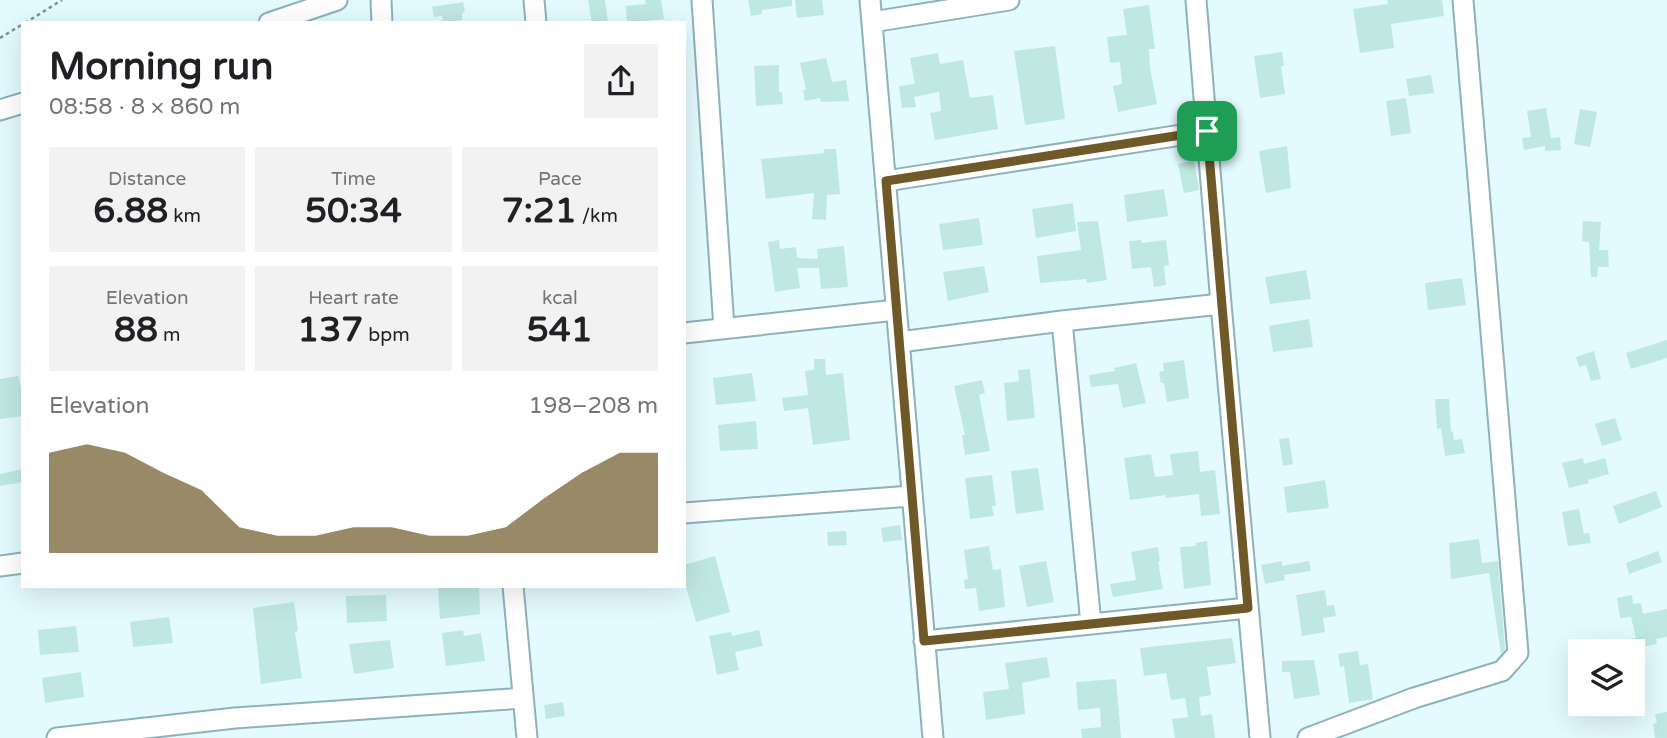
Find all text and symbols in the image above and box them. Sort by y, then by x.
text: Morning run [49,44,273,90]
button: share [584,44,658,118]
text: 08:58 · 8 × 860 m [49,93,240,121]
pin [1177,101,1237,161]
icon: arrive [1188,112,1226,150]
text: Distance [108,168,186,190]
text: Time [331,168,376,190]
text: Pace [538,168,582,190]
text: 6.88 [93,190,168,232]
text: 50:34 [305,190,402,232]
text: 7:21 [502,190,577,232]
text: km [168,205,201,227]
text: /km [577,205,618,227]
text: Elevation [106,287,189,309]
text: Heart rate [308,287,399,309]
text: kcal [542,287,578,309]
text: 88 [114,309,158,351]
text: 137 [297,309,363,351]
text: 541 [527,309,593,351]
text: m [158,324,180,346]
text: bpm [363,324,410,346]
text: Elevation [49,392,150,420]
text: 198–208 m [529,392,658,420]
map controls [1568,639,1645,716]
button: layers [1568,639,1645,716]

